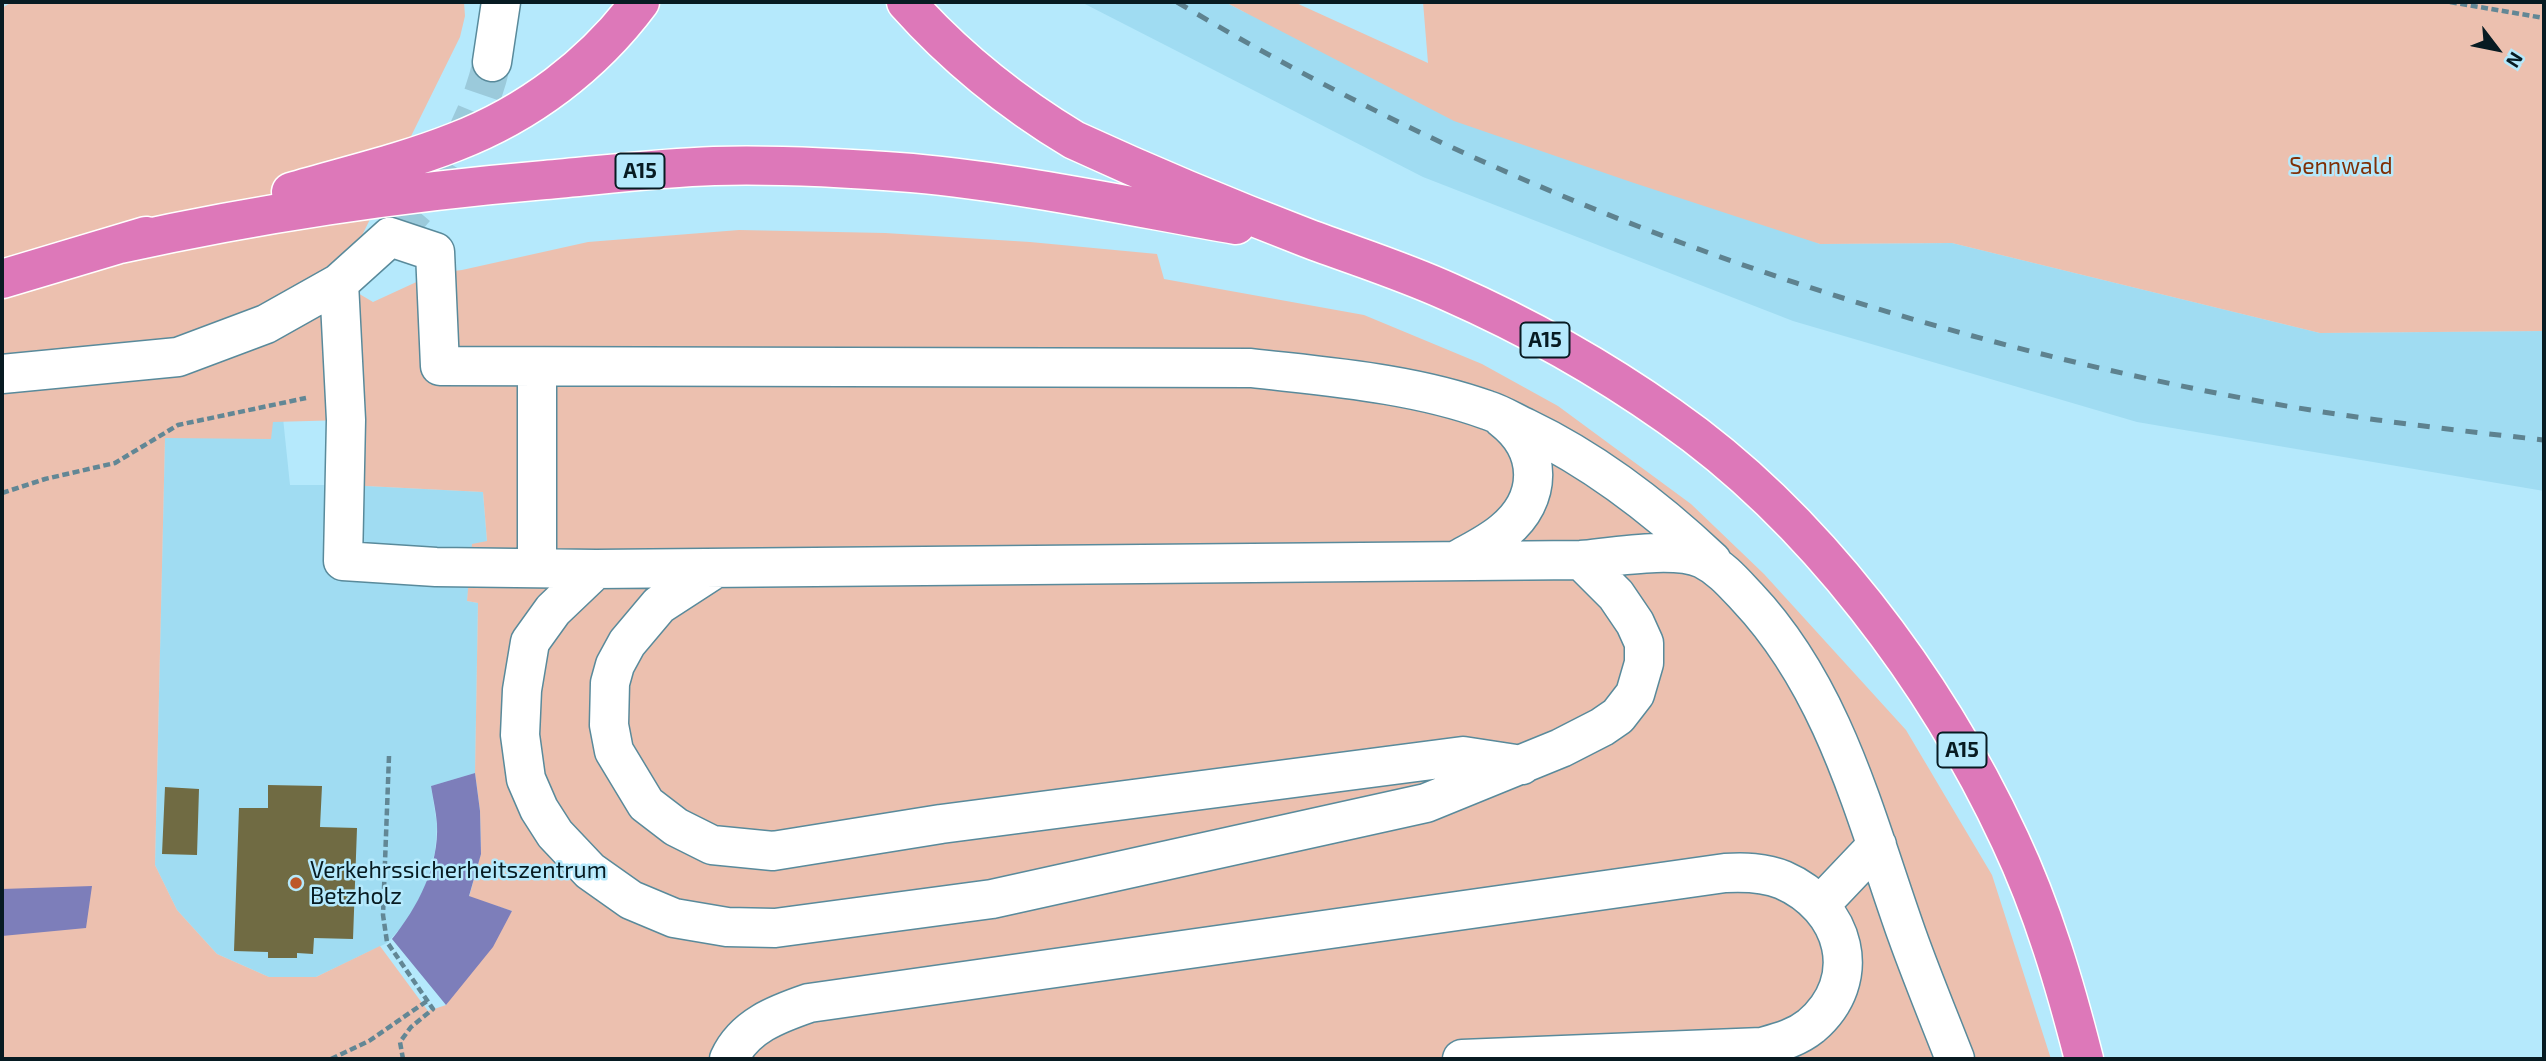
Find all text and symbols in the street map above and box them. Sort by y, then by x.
north arrow [2462,14,2532,84]
text: N [2502,48,2529,72]
park label: Sennwald [2289,152,2393,180]
road number: A15 [616,154,664,188]
road number: A15 [1520,322,1570,358]
road number: A15 [1938,732,1986,768]
place label: Verkehrssicherheitszentrum Betzholz [310,856,607,910]
marker: Verkehrssicherheitszentrum Betzholz [288,875,304,891]

